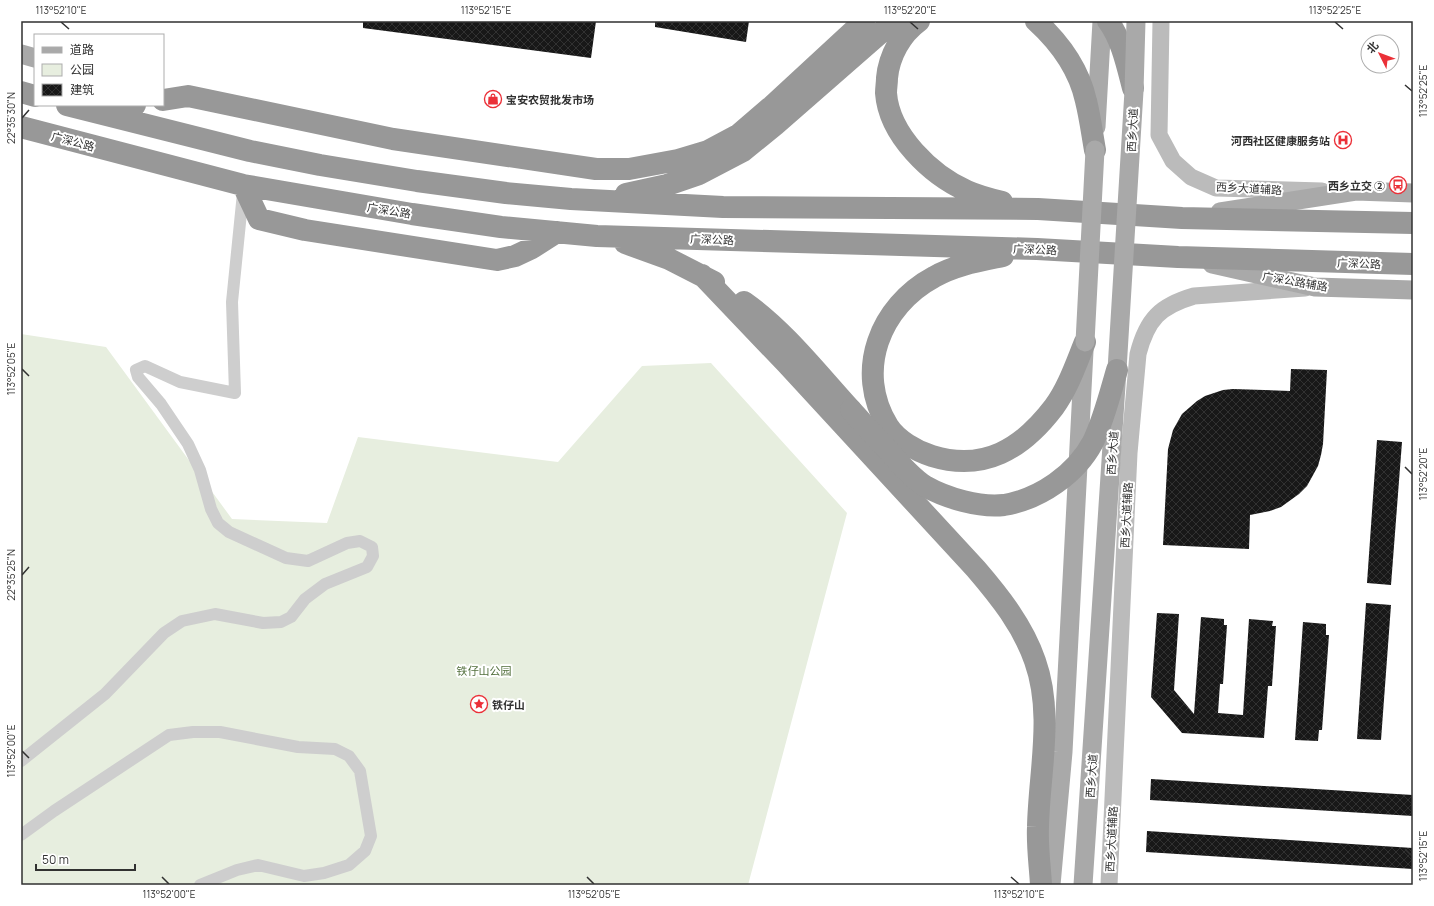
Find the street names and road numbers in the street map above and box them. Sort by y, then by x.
street label: 西乡大道 [1123,108,1141,152]
street label: 广深公路 [50,128,96,154]
street label: 西乡大道辅路 [1216,179,1282,197]
street label: 广深公路 [366,199,412,221]
street label: 广深公路 [690,231,734,247]
street label: 广深公路 [1013,241,1057,257]
street label: 广深公路 [1337,255,1381,271]
street label: 广深公路辅路 [1261,268,1329,294]
street label: 西乡大道 [1103,431,1121,475]
street label: 西乡大道辅路 [1117,482,1135,548]
street label: 西乡大道 [1082,754,1100,798]
street label: 西乡大道辅路 [1102,806,1120,872]

